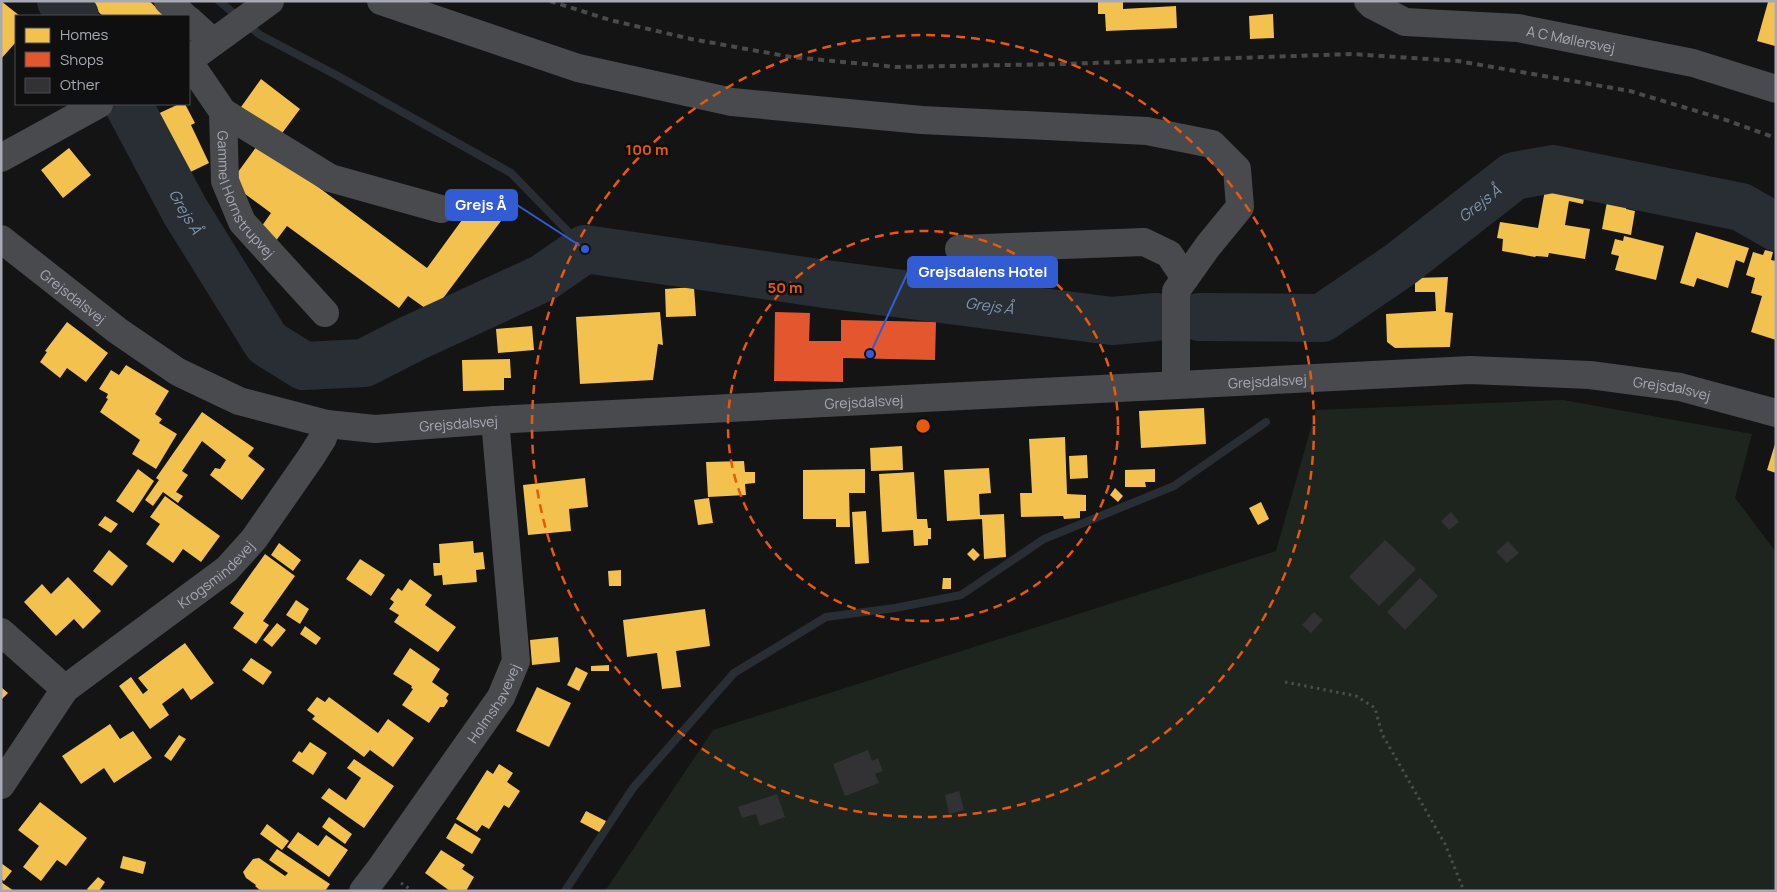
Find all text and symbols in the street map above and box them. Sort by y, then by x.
legend [15,15,190,105]
street label: A C Møllersvej [1525,20,1617,57]
text: Homes [60,24,109,45]
text: Shops [60,49,104,70]
text: Other [60,74,101,95]
street label: Gammel Hornstrupvej [214,130,279,262]
text: 100 m [626,139,668,160]
water label: Grejs Å [1454,179,1505,226]
water label: Grejs Å [165,185,207,238]
callout: Grejs Å [446,190,517,220]
text: Grejs Å [455,194,507,215]
callout: Grejsdalens Hotel [908,257,1057,287]
text: Grejsdalens Hotel [918,261,1048,282]
street label: Grejsdalsvej [36,264,110,328]
text: 50 m [767,277,803,298]
water label: Grejs Å [964,292,1016,319]
street label: Grejsdalsvej [1228,369,1307,392]
street label: Grejsdalsvej [1632,371,1713,404]
street label: Grejsdalsvej [824,390,904,413]
street label: Grejsdalsvej [418,410,498,435]
centre of rings [914,417,932,435]
street label: Krogsmindevej [173,536,258,612]
street label: Holmshavevej [462,660,523,747]

